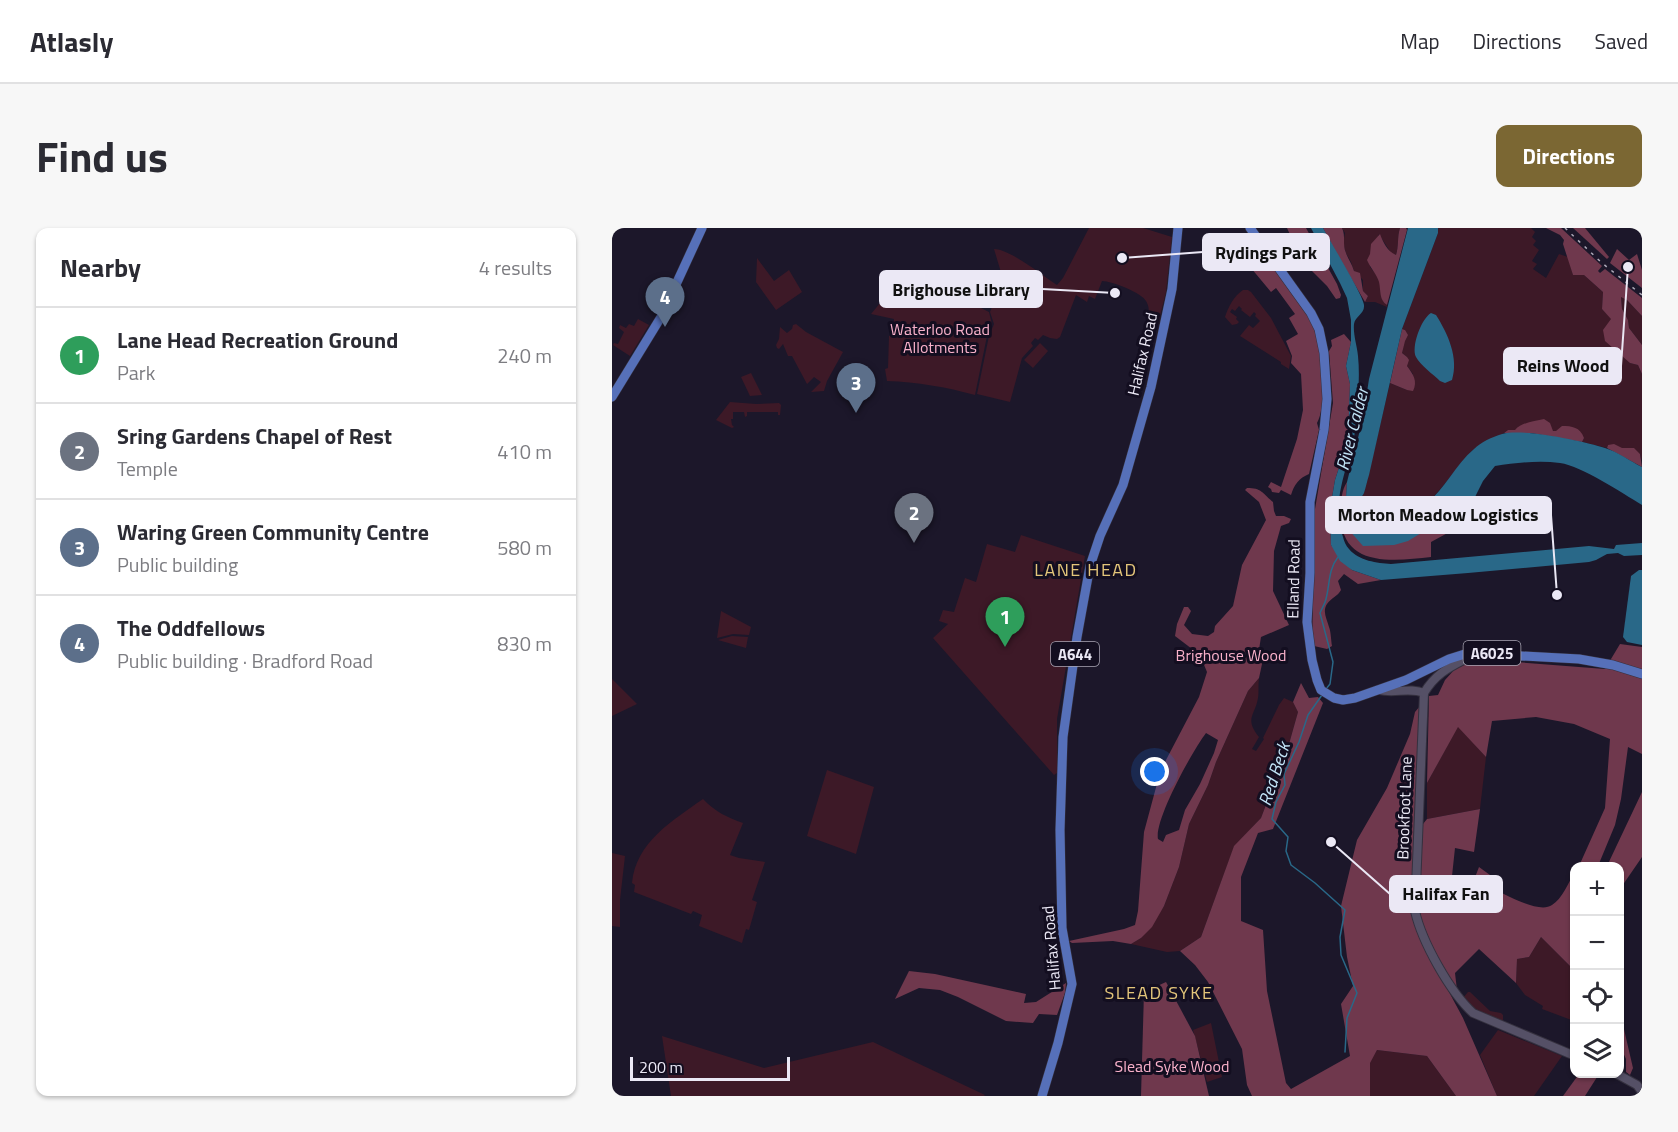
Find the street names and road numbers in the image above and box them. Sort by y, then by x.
street label: Halifax Road [1121,310,1163,398]
street label: Elland Road [1280,539,1306,619]
road number: A6025 [1464,641,1520,665]
road number: A644 [1051,642,1099,666]
street label: Brookfoot Lane [1390,756,1418,860]
street label: Halifax Road [1035,905,1067,991]

